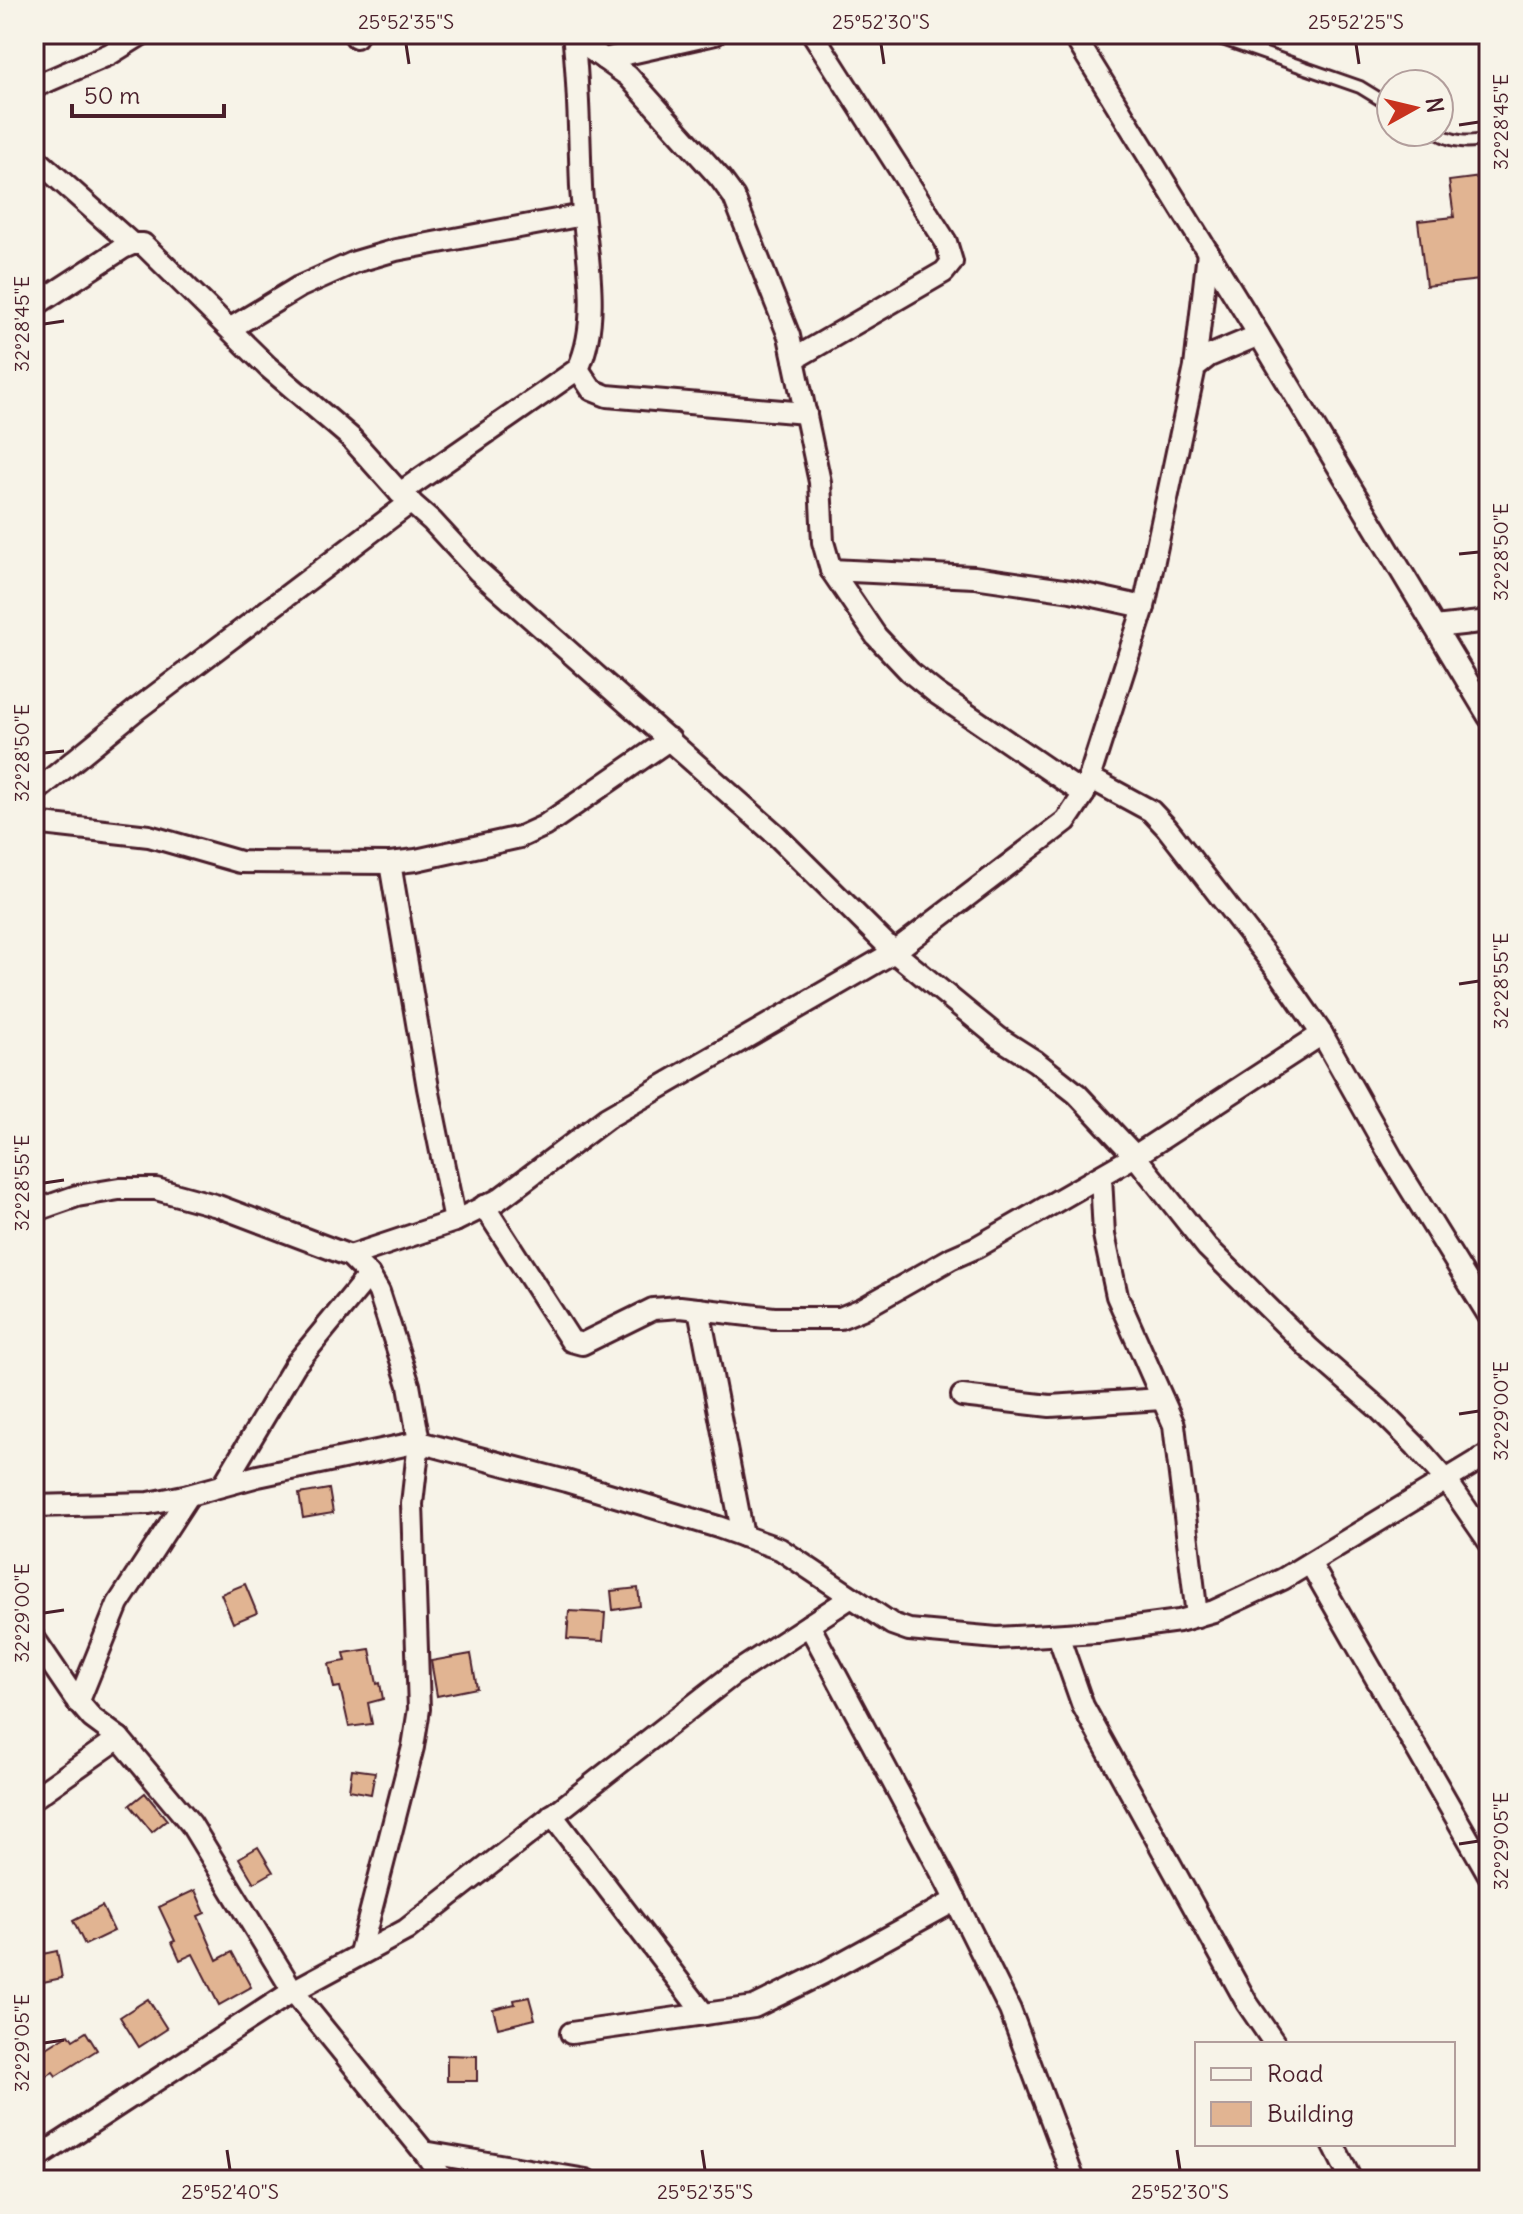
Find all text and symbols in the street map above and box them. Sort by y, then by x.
text: 25°52'35"S [358,9,454,34]
text: 25°52'30"S [832,9,930,34]
text: 25°52'25"S [1308,9,1404,34]
scale bar [72,68,224,118]
north arrow [1375,68,1455,148]
text: 32°28'45"E [1488,74,1513,170]
text: 50 m [84,80,140,110]
text: N [1420,96,1450,115]
text: 32°28'45"E [9,276,34,372]
text: 32°28'50"E [1488,503,1513,601]
text: 32°28'50"E [9,704,34,802]
text: 32°28'55"E [1488,933,1513,1029]
text: 32°28'55"E [9,1135,34,1231]
text: 32°29'00"E [1488,1361,1513,1461]
text: 32°29'00"E [9,1563,34,1663]
text: 32°29'05"E [1488,1792,1513,1890]
text: 32°29'05"E [9,1994,34,2092]
legend [1195,2042,1455,2146]
text: Road [1267,2058,1323,2088]
text: Building [1267,2098,1354,2128]
text: 25°52'40"S [181,2179,279,2204]
text: 25°52'35"S [657,2179,753,2204]
text: 25°52'30"S [1131,2179,1229,2204]

